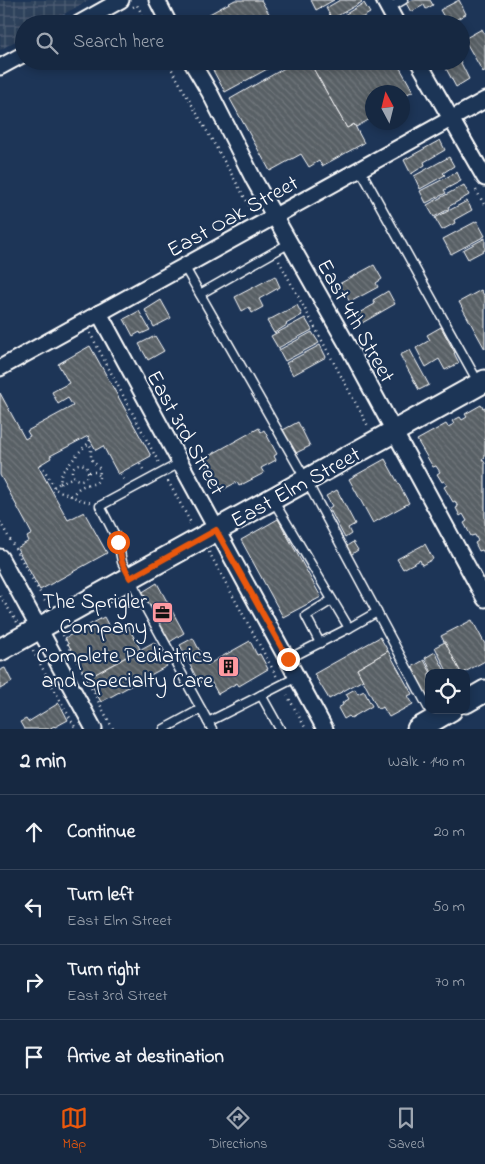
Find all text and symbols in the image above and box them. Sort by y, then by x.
search box [15,15,470,70]
icon: search [33,29,61,57]
text: Search here [73,29,164,56]
north arrow [365,85,410,130]
street label: East Oak Street [162,168,306,267]
street label: East 4th Street [307,254,402,390]
street label: East 3rd Street [137,365,232,502]
street label: East Elm Street [226,439,368,538]
route start [107,531,130,554]
place label: The Sprigler Company [42,587,147,645]
office icon: The Sprigler Company [151,601,175,625]
place label: Complete Pediatrics and Specialty Care [36,641,213,699]
route end [277,648,300,671]
building icon: Complete Pediatrics and Specialty Care [217,655,241,679]
map controls [425,669,470,714]
button: locate [425,669,470,714]
text: 2 min [20,747,66,777]
text: Walk · 140 m [388,750,465,774]
icon: ahead [20,818,48,846]
text: Continue [67,819,135,846]
text: 20 m [434,820,465,844]
text: Turn left [67,882,134,909]
icon: left [20,893,48,921]
text: 50 m [433,895,465,919]
text: East Elm Street [67,909,172,933]
text: Turn right [67,957,140,984]
icon: right [20,968,48,996]
text: 70 m [435,970,465,994]
text: East 3rd Street [67,984,168,1008]
icon: arrive [20,1043,48,1071]
text: Arrive at destination [67,1044,224,1071]
tab: Map [60,1104,88,1155]
tab: Directions [209,1104,267,1155]
tab: Saved [388,1104,425,1155]

